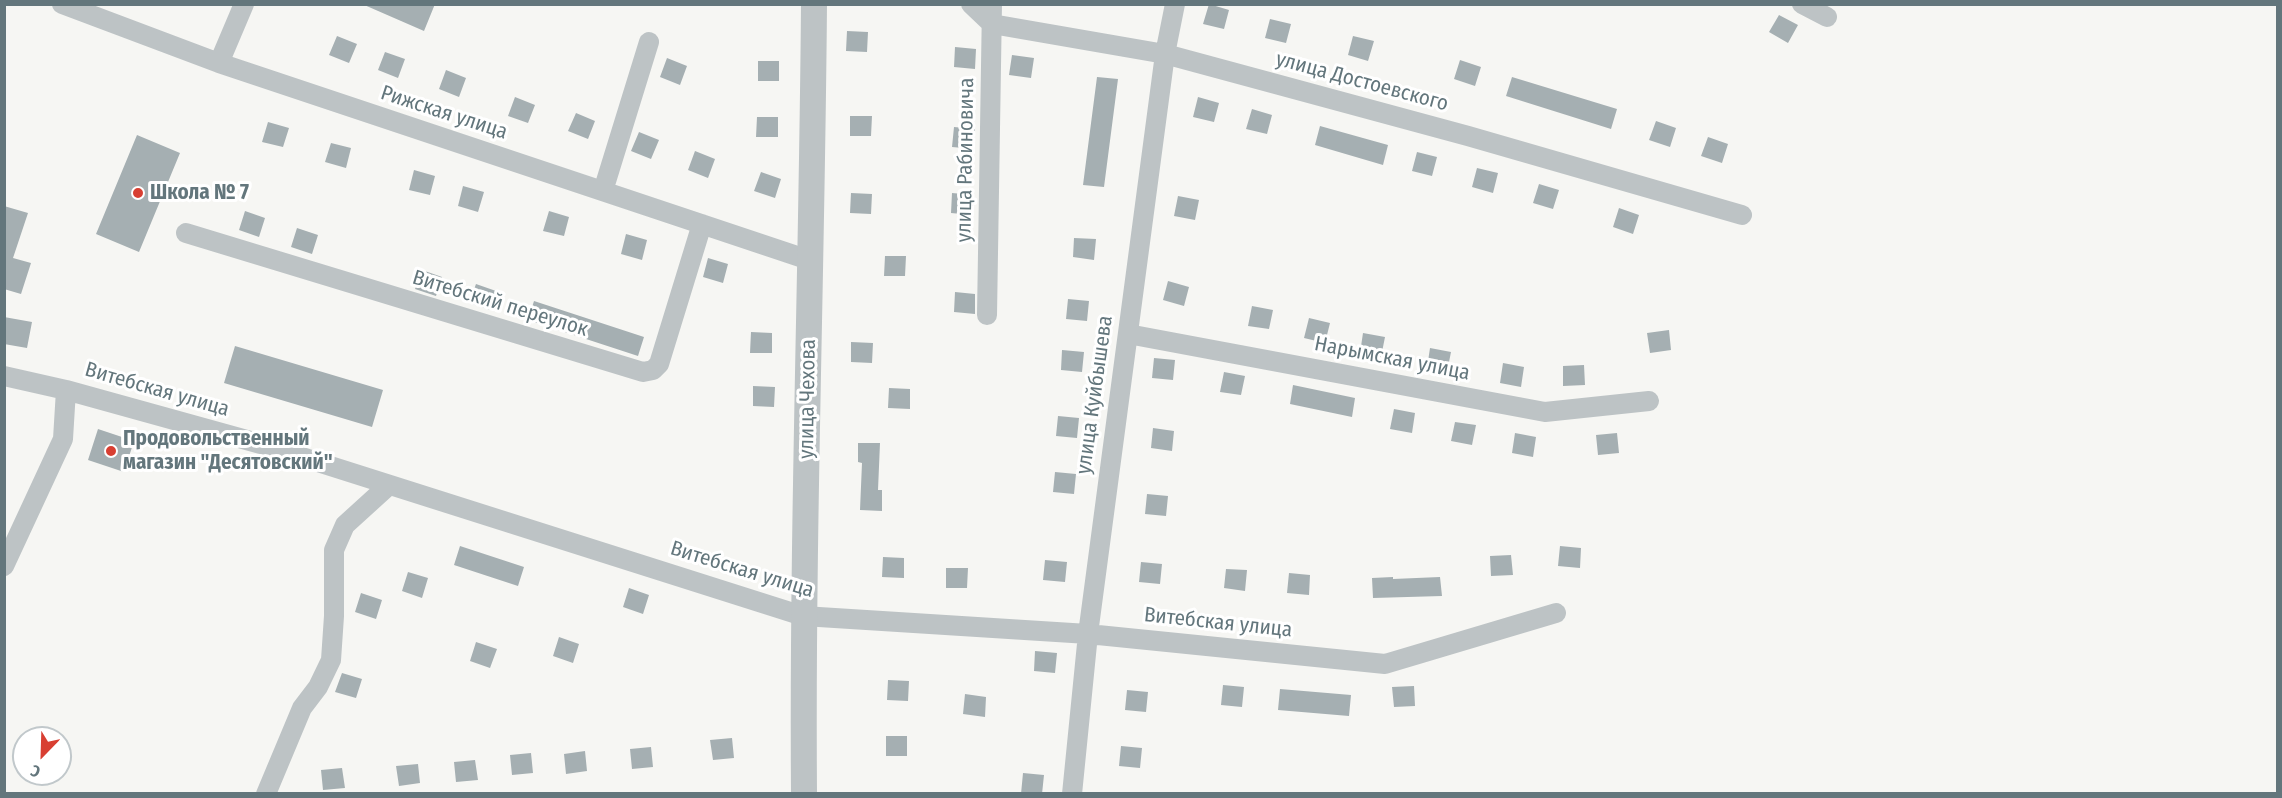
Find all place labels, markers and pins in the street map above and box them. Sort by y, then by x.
place label: Школа № 7 [150,180,249,206]
marker: Школа № 7 [131,186,145,200]
place label: Продовольственный магазин "Деcятовский" [123,426,333,476]
marker: Продовольственный магазин "Деcятовский" [104,444,118,458]

